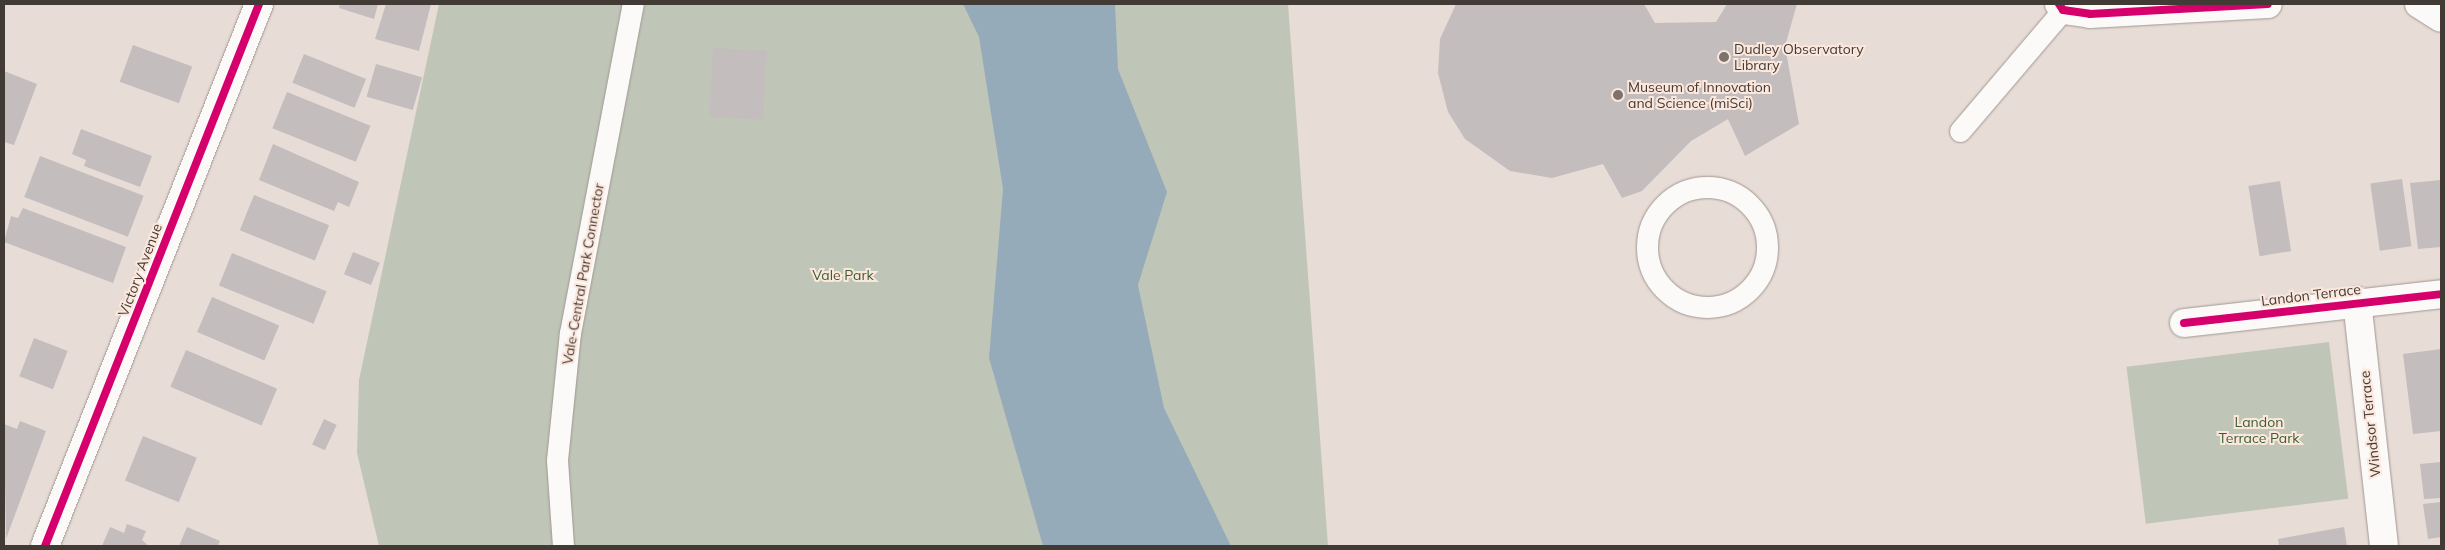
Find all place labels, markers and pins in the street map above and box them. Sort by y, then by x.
place label: Dudley Observatory Library [1734,41,1864,74]
marker: Dudley Observatory Library [1718,51,1730,63]
place label: Museum of Innovation and Science (miSci) [1628,79,1771,111]
marker: Museum of Innovation and Science (miSci) [1612,89,1624,101]

